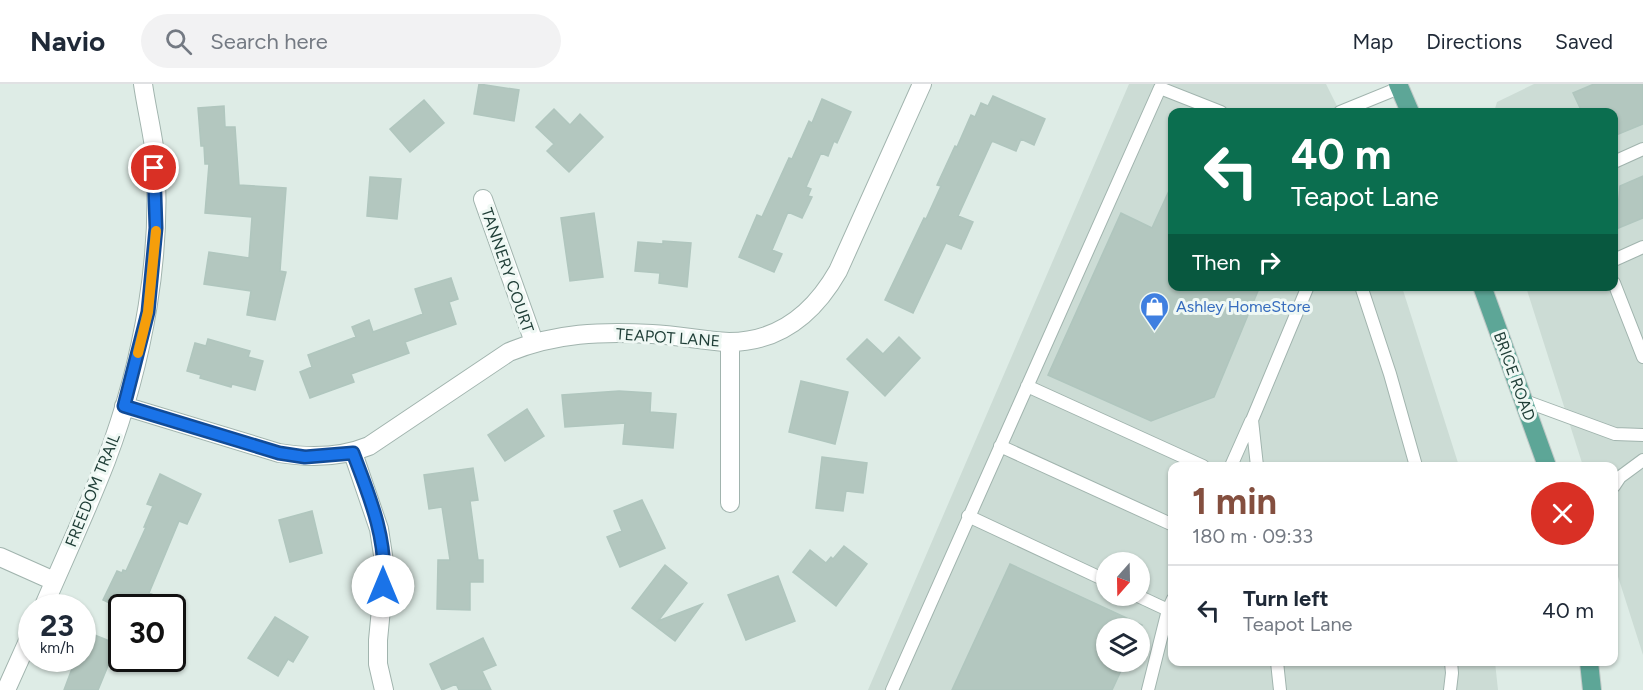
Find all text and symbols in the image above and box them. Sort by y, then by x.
search box [141,14,561,68]
text: Navio [30,24,105,58]
icon: search [162,25,195,58]
text: Search here [210,28,328,55]
text: Map [1352,29,1393,54]
text: Directions [1426,29,1522,54]
text: Saved [1555,29,1613,54]
text: 40 m [1291,129,1391,180]
icon: left [1192,132,1270,210]
pin [128,142,179,193]
icon: arrive [137,151,170,184]
text: Teapot Lane [1291,180,1439,213]
street label: TANNERY COURT [477,205,538,335]
icon: right [1253,246,1286,279]
text: Then [1192,249,1241,276]
shop icon: Ashley HomeStore [1139,290,1171,332]
place label: Ashley HomeStore [1176,297,1311,316]
street label: TEAPOT LANE [615,324,721,351]
street label: BRICE ROAD [1490,329,1539,423]
street label: FREEDOM TRAIL [61,430,124,550]
text: 1 min [1192,480,1277,523]
button: close [1531,482,1594,545]
text: 180 m · 09:33 [1192,524,1313,548]
north arrow [1096,552,1150,606]
map controls [1096,552,1150,672]
position arrow [351,554,415,618]
text: Turn left [1243,585,1329,612]
speed limit sign: 30 [108,594,186,672]
icon: left [1192,594,1225,627]
text: 40 m [1542,597,1594,624]
text: 23 [40,607,74,644]
text: Teapot Lane [1243,612,1353,636]
button: layers [1096,618,1150,672]
text: km/h [40,639,74,657]

